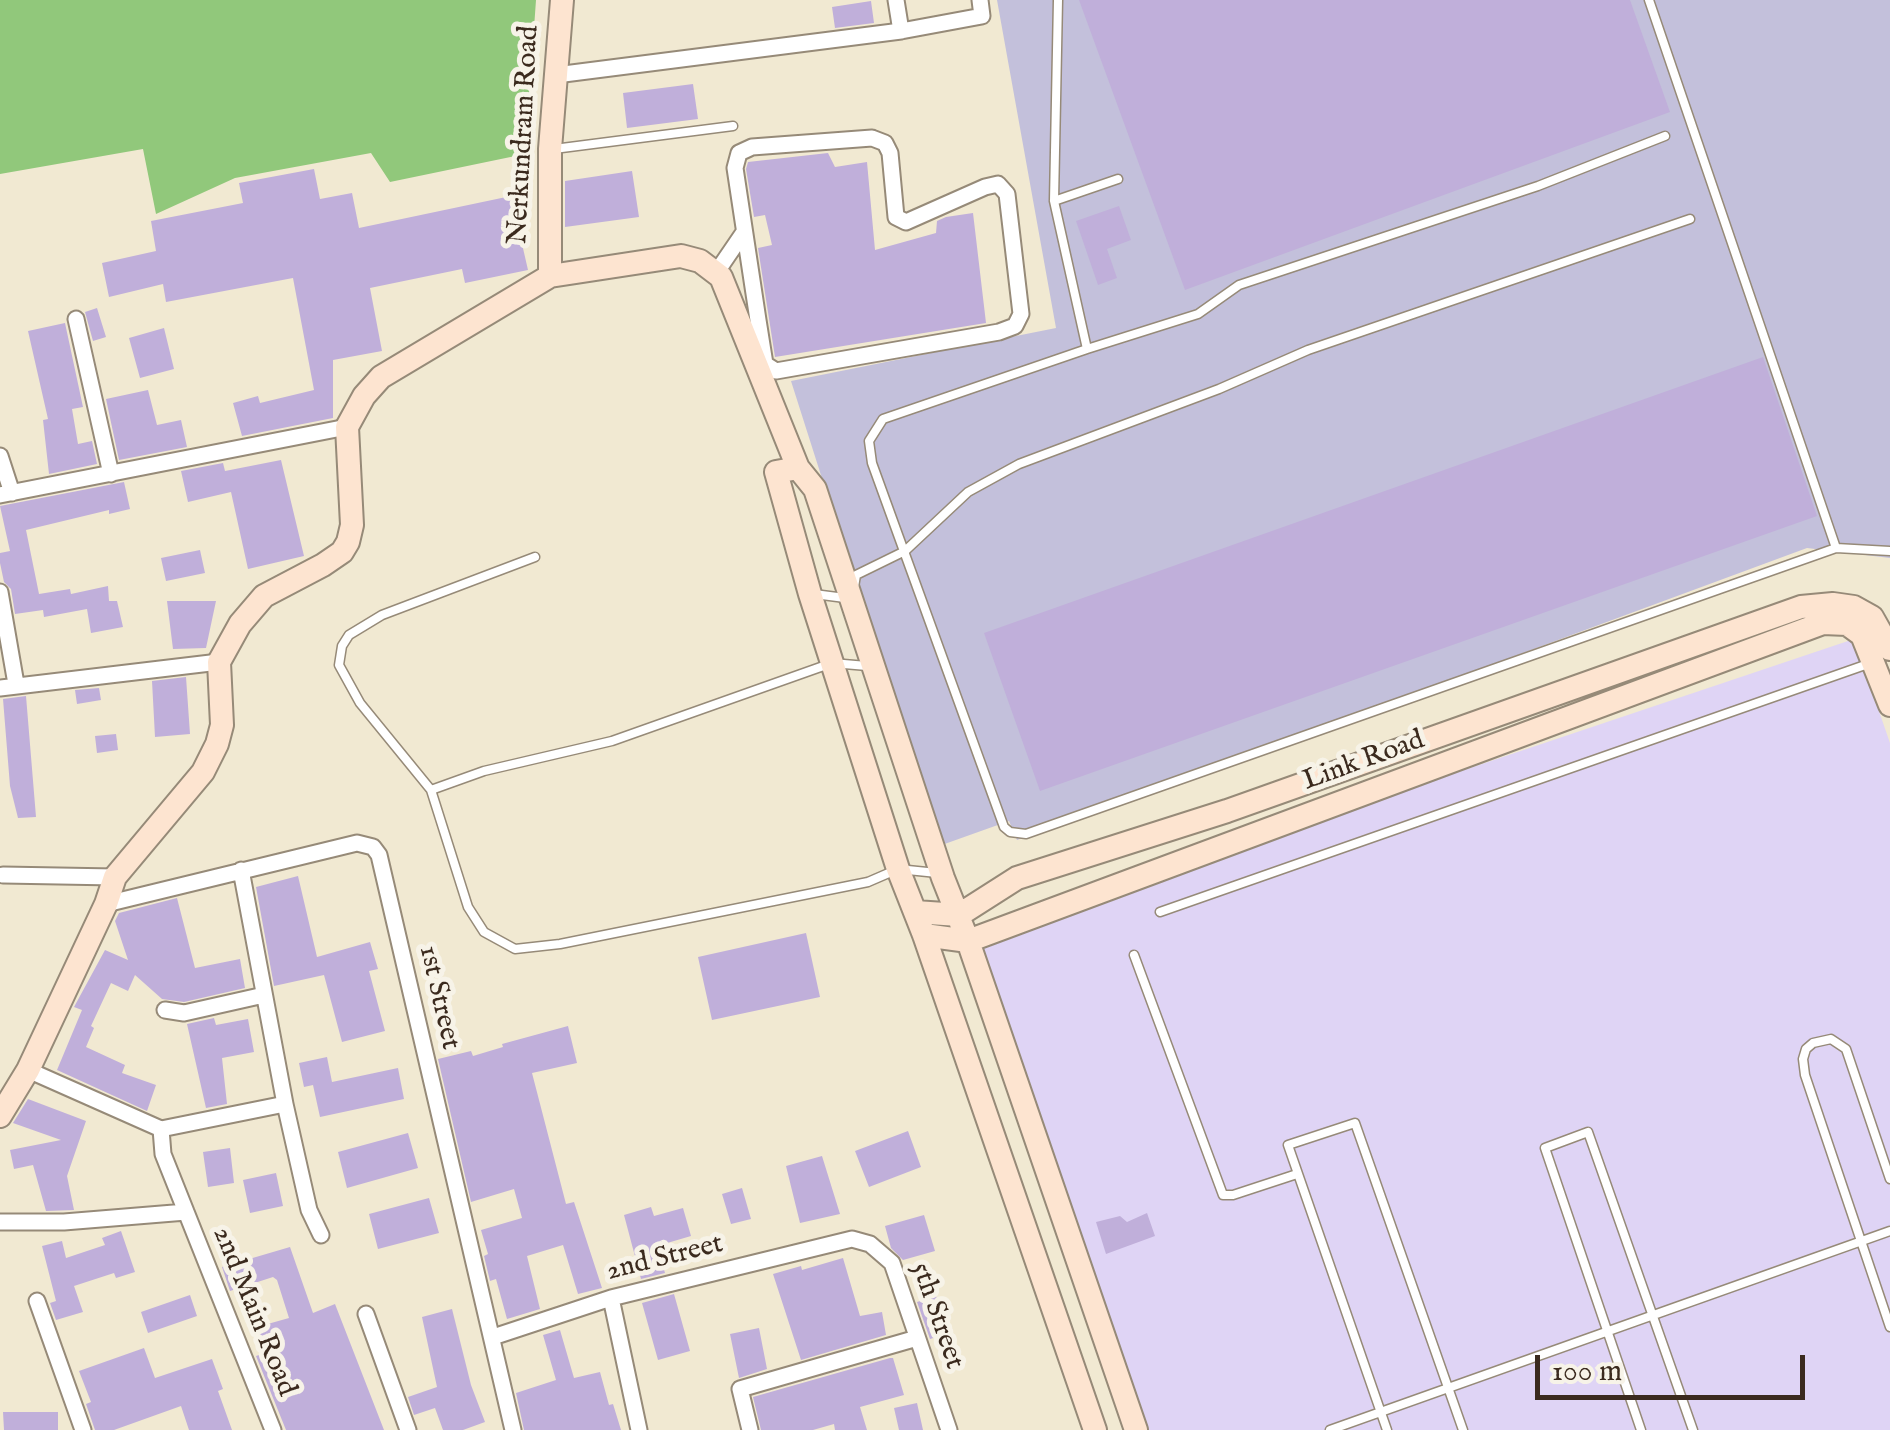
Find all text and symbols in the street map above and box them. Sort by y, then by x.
street label: Nerkundram Road [502,25,548,245]
street label: Link Road [1299,725,1429,799]
street label: 1st Street [410,943,466,1053]
street label: 2nd Main Road [204,1223,302,1401]
street label: 2nd Street [603,1228,727,1290]
street label: 5th Street [902,1258,970,1374]
scale bar [1540,1335,1810,1397]
text: 100 m [1552,1353,1622,1391]

